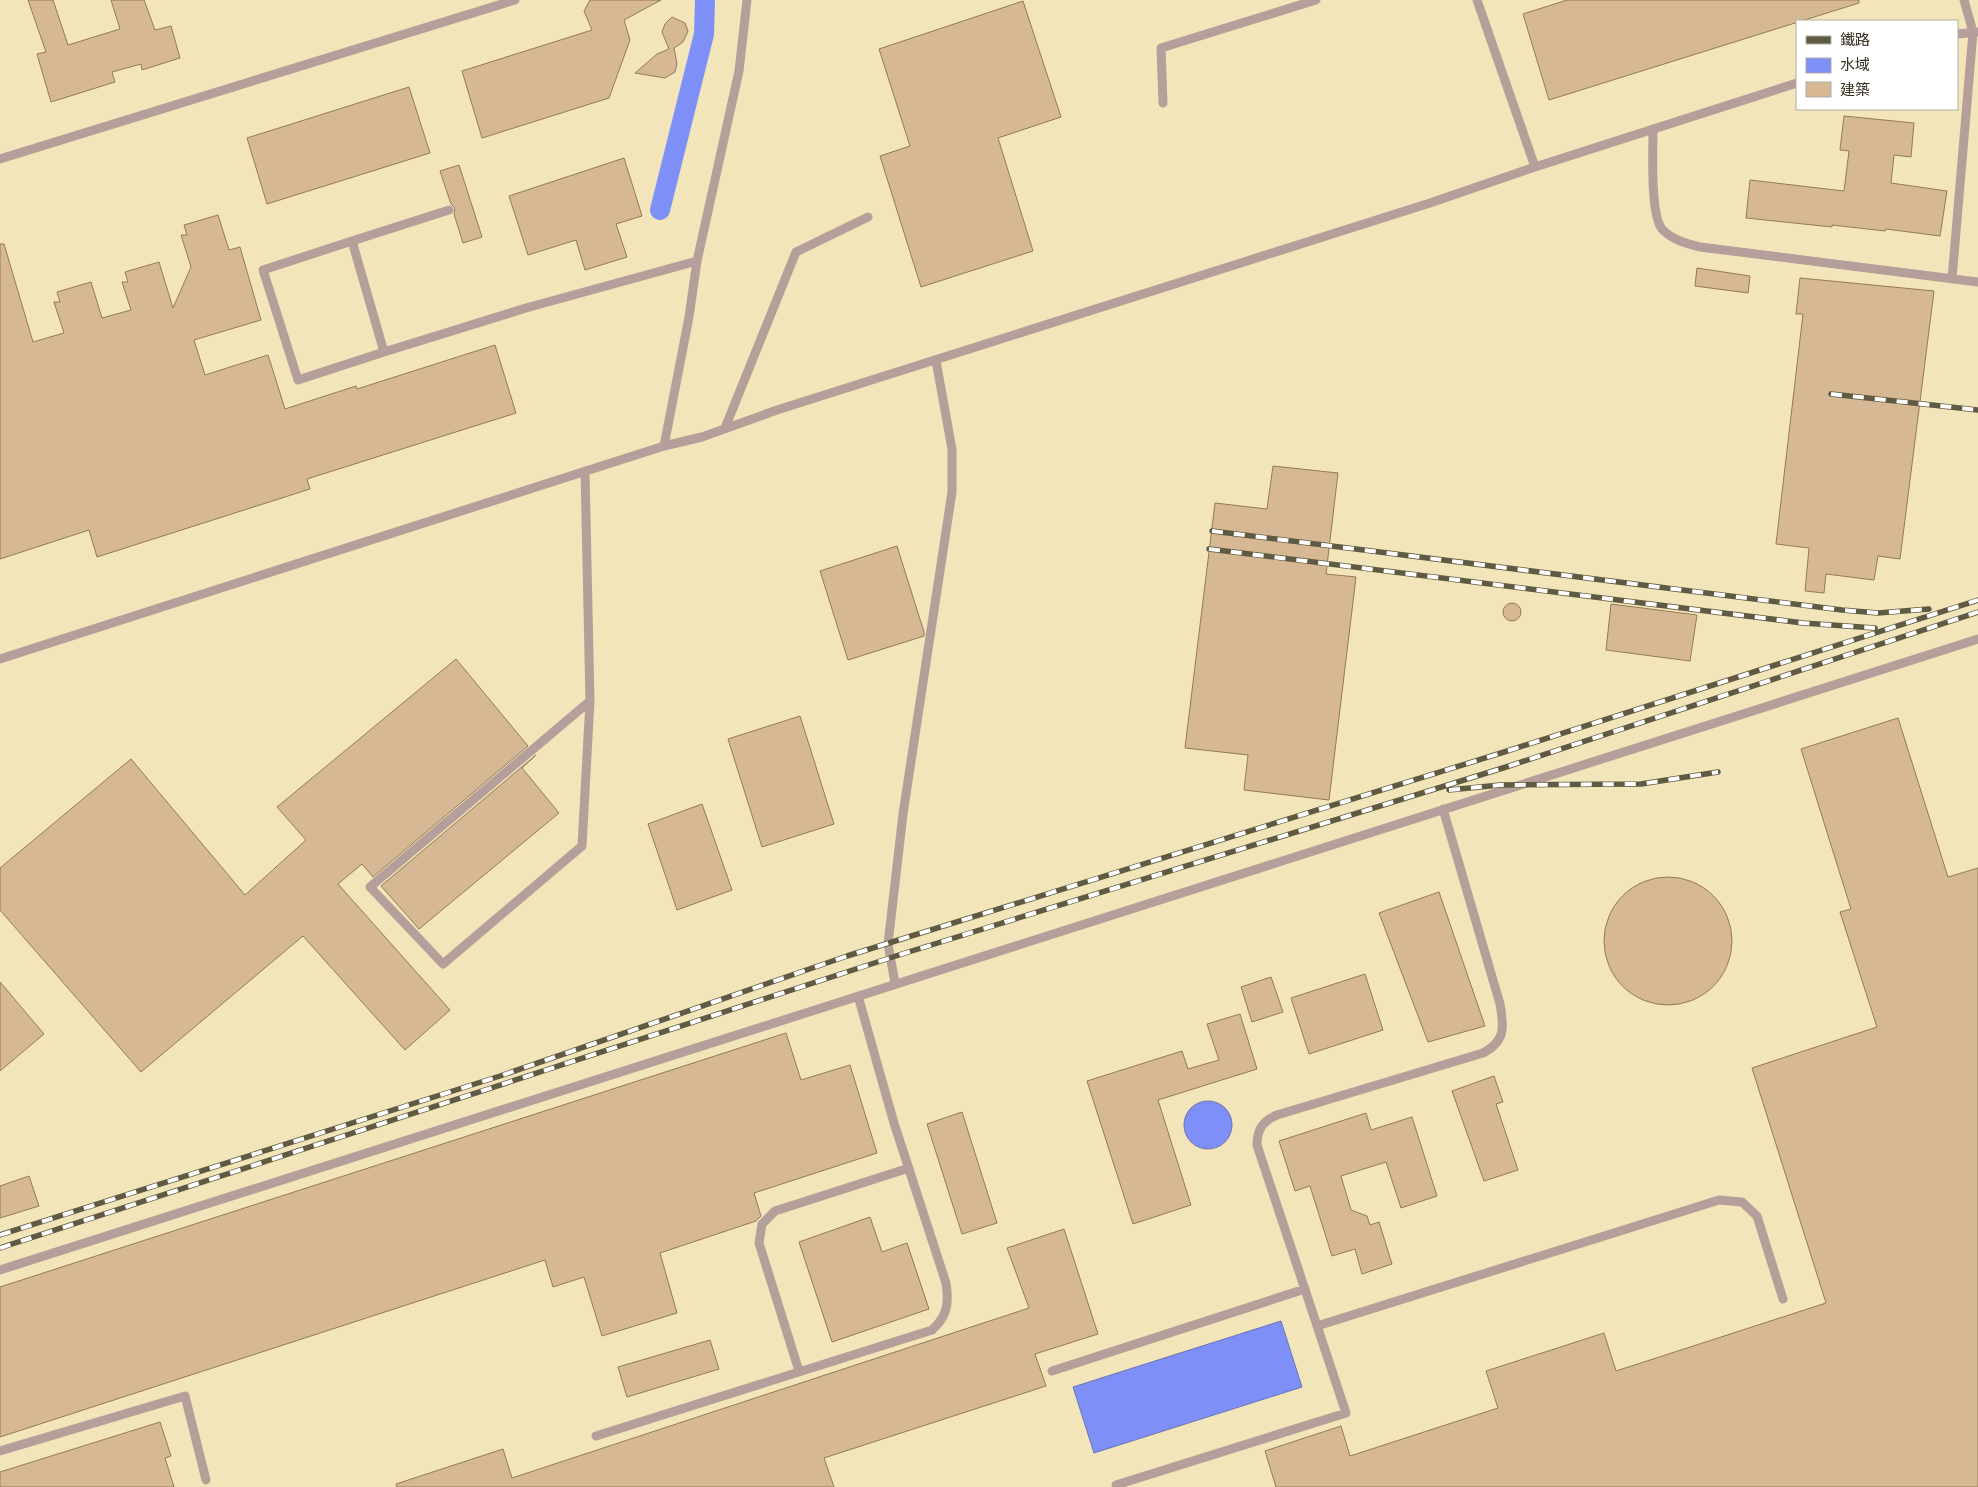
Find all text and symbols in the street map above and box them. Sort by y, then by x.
legend [1796,20,1958,110]
text: 鐵路 [1840,32,1870,48]
text: 水域 [1840,57,1870,73]
text: 建築 [1840,82,1870,98]

